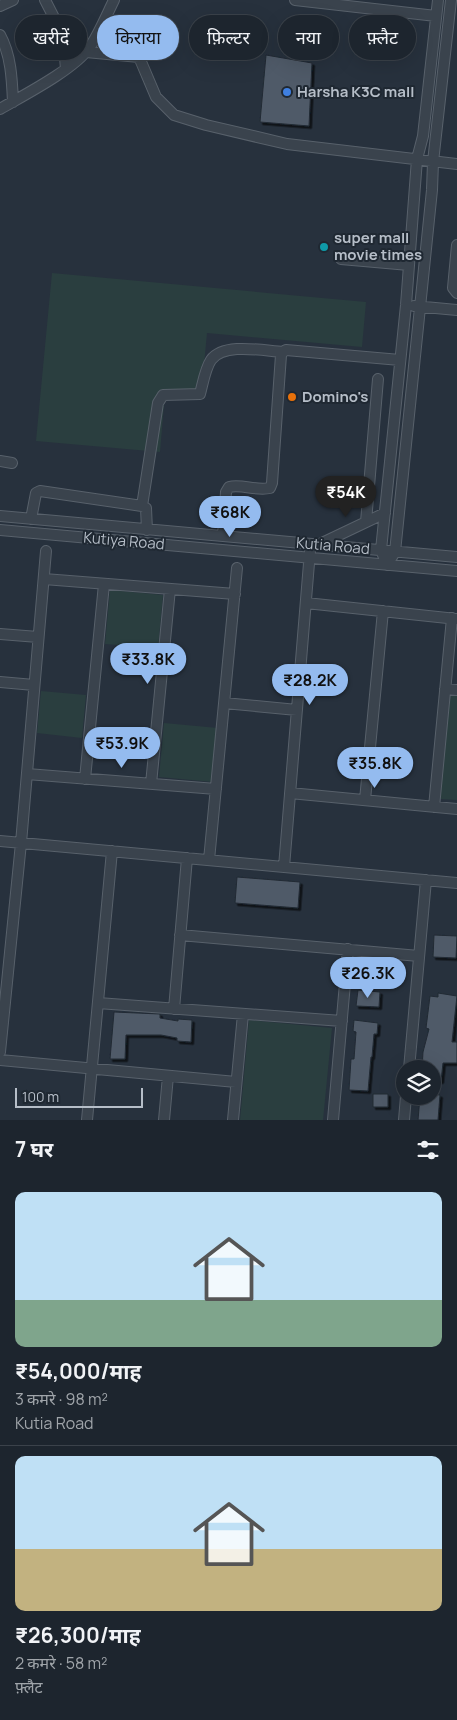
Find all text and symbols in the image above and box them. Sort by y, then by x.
chip: खरीदें [15,15,87,60]
chip: किराया [97,15,179,60]
chip: फ़िल्टर [189,15,268,60]
chip: नया [278,15,339,60]
chip: फ़्लैट [349,15,416,60]
place label: Harsha K3C mall [297,81,414,102]
marker: Harsha K3C mall [281,86,293,98]
place label: super mall movie times [334,227,422,265]
marker: super mall movie times [318,241,330,253]
place label: Domino's [302,386,368,407]
marker: Domino's [286,391,298,403]
pin: ₹54K [316,476,376,518]
text: ₹54K [326,481,366,503]
pin: ₹68K [200,496,260,538]
text: ₹68K [210,501,250,523]
street label: Kutiya Road [83,526,165,555]
street label: Kutia Road [295,532,371,559]
pin: ₹33.8K [107,642,189,685]
text: ₹33.8K [121,648,175,670]
pin: ₹28.2K [269,664,351,706]
text: ₹28.2K [283,669,337,691]
pin: ₹53.9K [81,726,163,769]
text: ₹53.9K [95,732,149,754]
pin: ₹35.8K [334,746,416,789]
text: ₹35.8K [348,752,402,774]
pin: ₹26.3K [327,956,409,999]
text: ₹26.3K [341,962,395,984]
map controls [396,1060,441,1105]
button: layers [396,1060,441,1105]
scale bar [15,1085,142,1108]
text: 100 m [22,1087,59,1106]
text: 7 घर [15,1135,53,1163]
icon: filters [414,1136,442,1164]
icon: home [184,1224,274,1314]
text: ₹54,000/माह [15,1357,141,1385]
text: 3 कमरे · 98 m² [15,1388,108,1410]
text: Kutia Road [15,1412,94,1434]
icon: home [184,1489,274,1579]
text: ₹26,300/माह [15,1621,141,1649]
text: 2 कमरे · 58 m² [15,1652,107,1674]
text: फ़्लैट [15,1676,43,1698]

